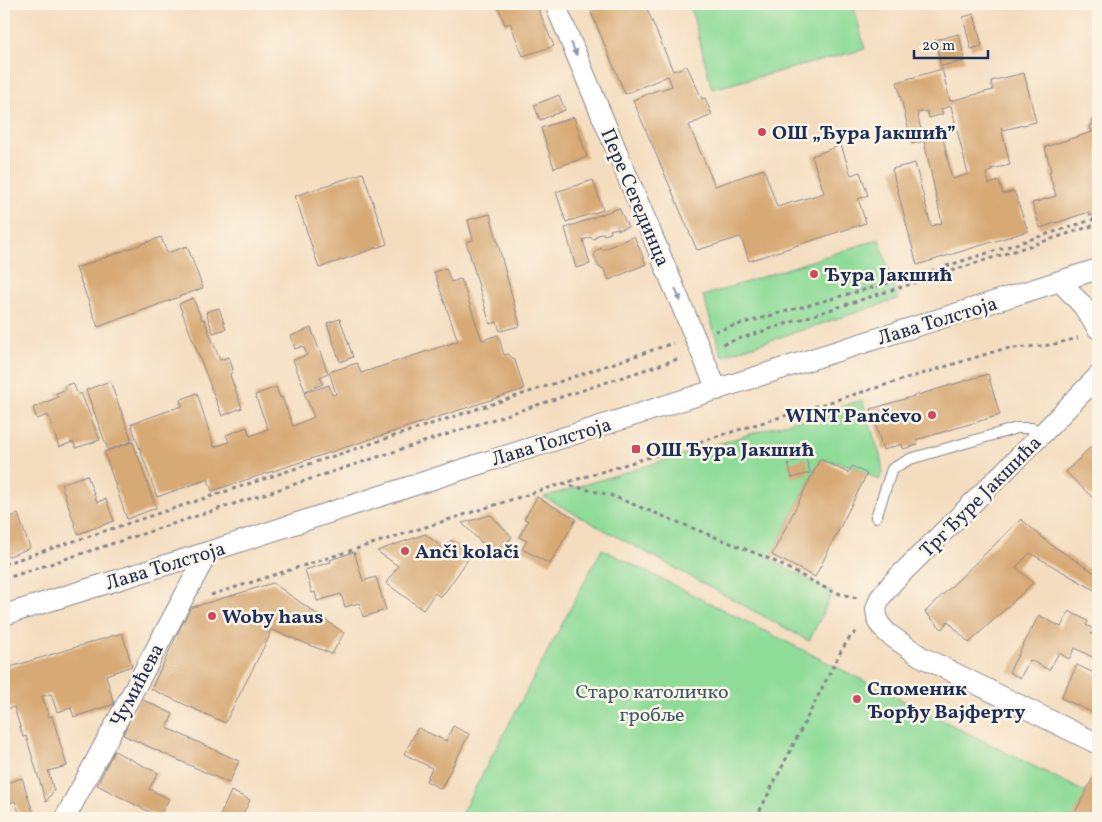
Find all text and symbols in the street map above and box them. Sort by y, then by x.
scale bar [914,28,988,60]
text: 20 m [922,36,955,57]
one-way arrow [570,42,578,57]
place label: ОШ „Ђура Јакшић” [772,120,956,148]
street label: Пере Сегединца [592,124,676,271]
marker: ОШ „Ђура Јакшић” [756,126,768,138]
place label: Ђура Јакшић [824,262,953,290]
marker: Ђура Јакшић [808,268,820,280]
one-way arrow [674,288,682,302]
street label: Лава Толстоја [874,290,1001,353]
place label: WINT Pančevo [785,403,922,431]
marker: WINT Pančevo [926,409,938,421]
street label: Лава Толстоја [488,411,615,474]
street label: Трг Ђуре Јакшића [914,430,1049,565]
place label: ОШ Ђура Јакшић [646,437,814,465]
marker: ОШ Ђура Јакшић [630,443,642,455]
street label: Лава Толстоја [102,535,229,598]
place label: Anči kolači [415,539,520,567]
marker: Anči kolači [399,545,411,557]
place label: Woby haus [222,604,324,632]
marker: Woby haus [206,610,218,622]
street label: Чумићева [104,639,172,733]
place label: Споменик Ђорђу Вајферту [867,676,1025,727]
park label: Старо католичко гробље [575,679,729,730]
marker: Споменик Ђорђу Вајферту [851,693,863,705]

